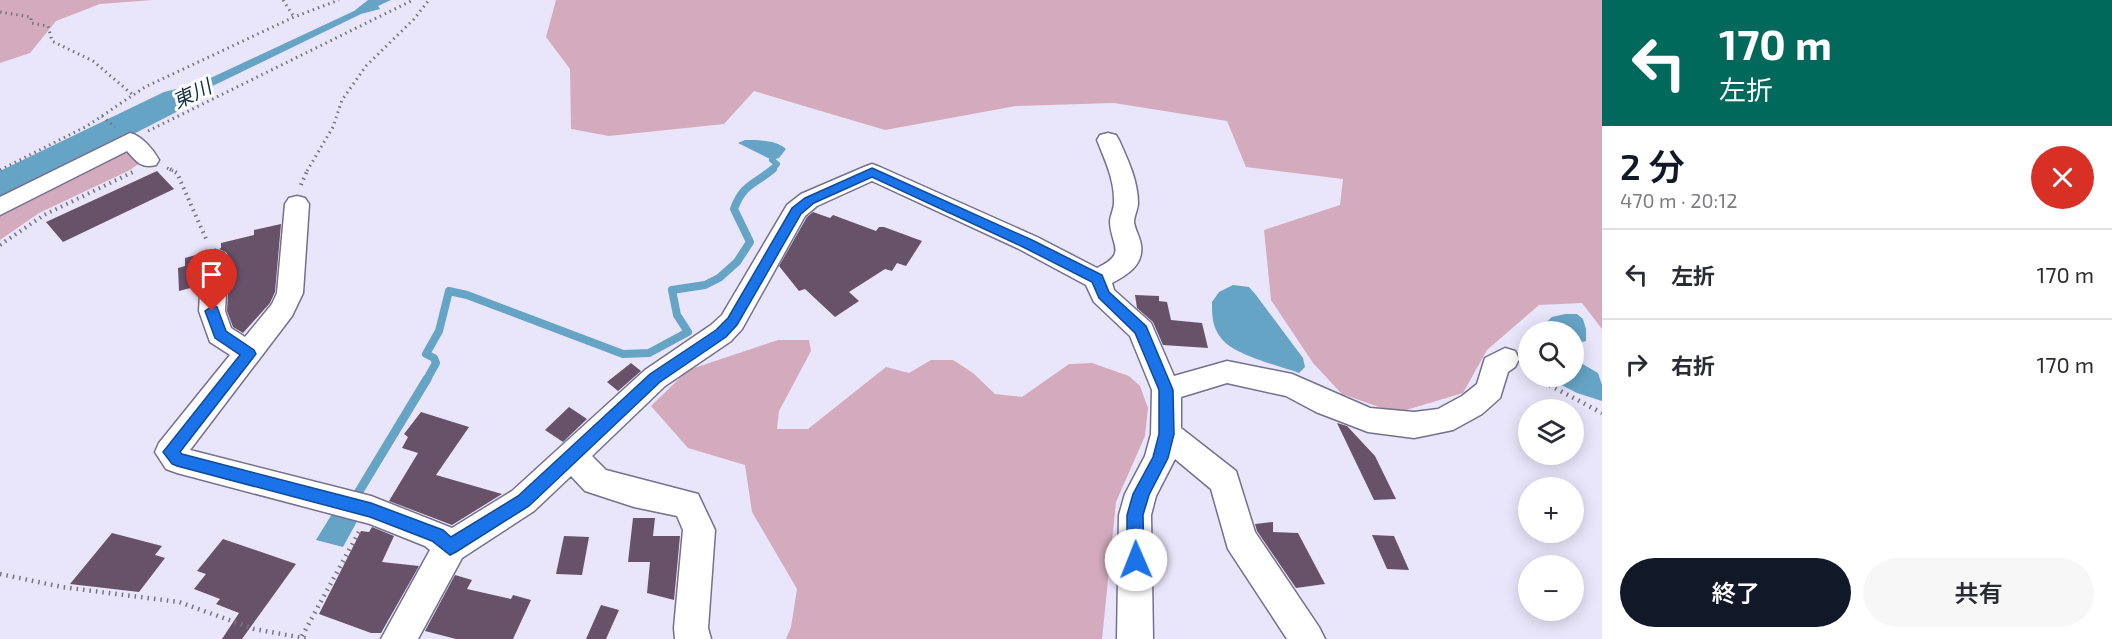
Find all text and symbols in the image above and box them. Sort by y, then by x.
text: 170 m [1719,18,1832,68]
icon: left [1620,24,1698,102]
water label: 東川 [168,73,217,113]
text: 左折 [1719,73,1773,105]
text: 2 分 [1620,144,1685,187]
button: close [2031,146,2094,209]
text: 470 m · 20:12 [1620,188,1737,212]
pin [186,249,237,311]
icon: arrive [195,258,228,291]
icon: left [1620,258,1653,291]
text: 170 m [2037,261,2094,287]
text: 左折 [1671,262,1715,288]
map controls [1518,321,1584,621]
button: search [1518,321,1584,387]
icon: right [1620,348,1653,381]
text: 170 m [2037,351,2094,377]
text: 右折 [1671,352,1715,378]
button: layers [1518,399,1584,465]
button: + [1518,477,1584,543]
position arrow [1104,528,1168,592]
button: − [1518,555,1584,621]
button: 終了 [1620,558,1851,627]
button: 共有 [1863,558,2094,627]

